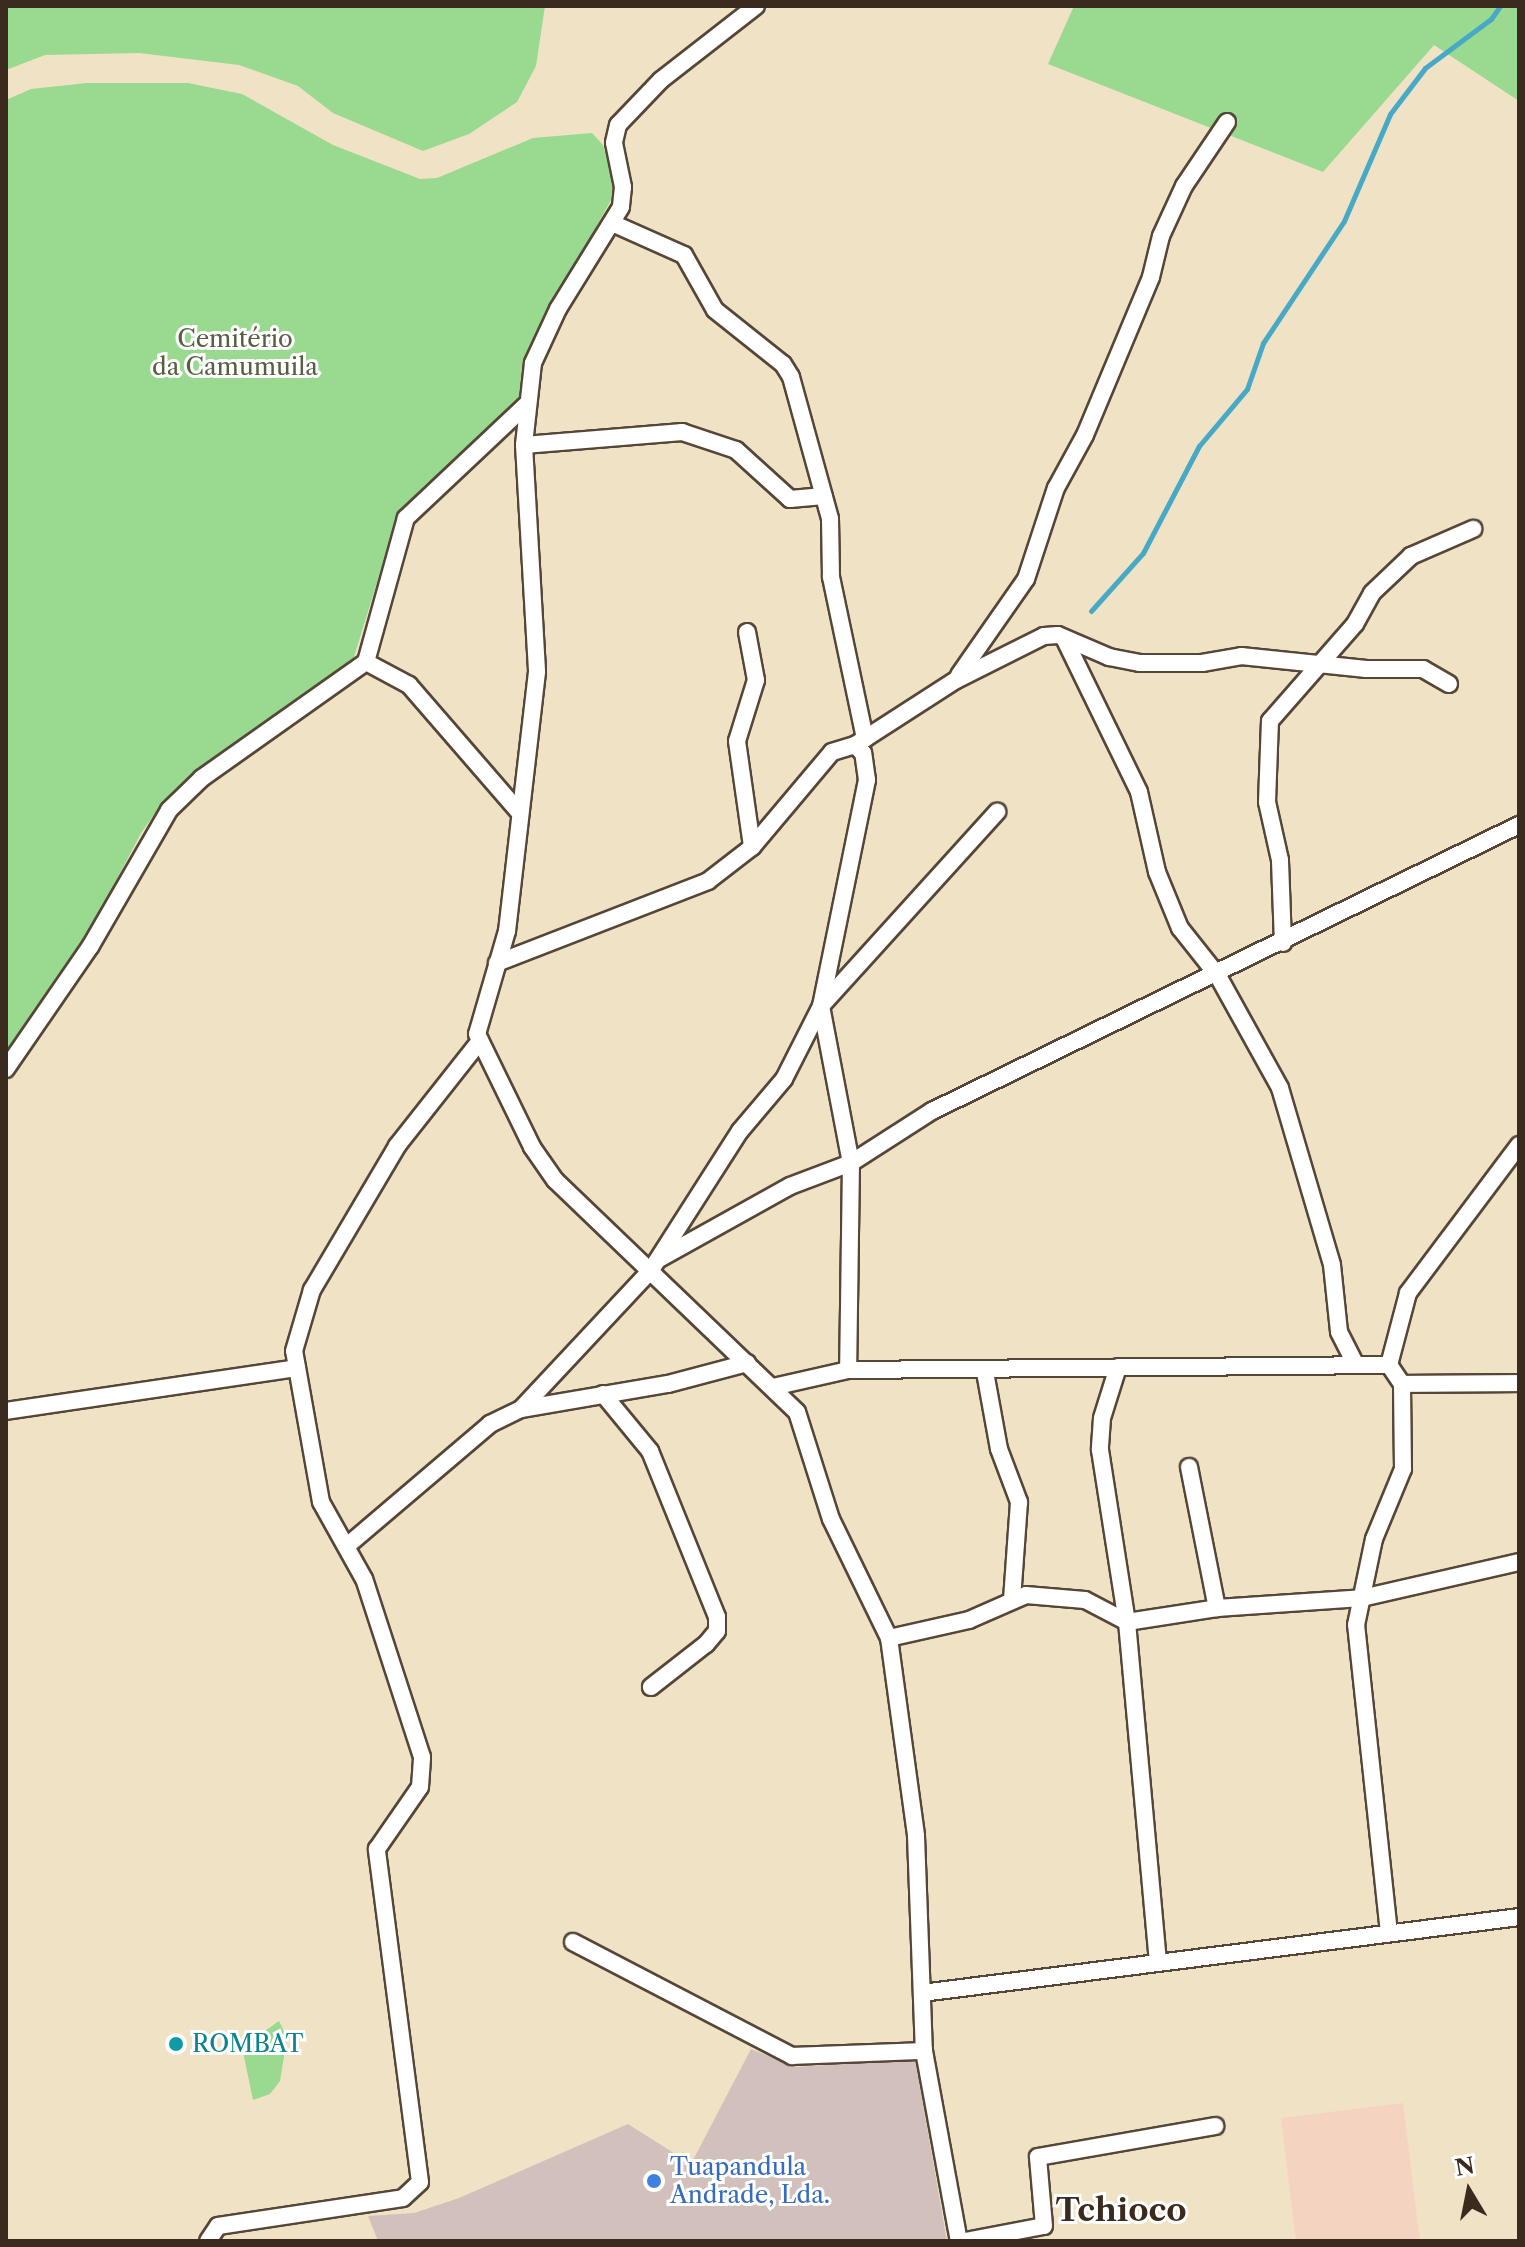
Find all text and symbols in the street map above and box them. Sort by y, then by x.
park label: Cemitério da Camumuila [152,325,318,381]
place label: ROMBAT [192,2030,303,2058]
marker: ROMBAT [167,2035,185,2053]
north arrow [1429,2151,1509,2231]
text: N [1453,2152,1477,2182]
place label: Tuapandula Andrade, Lda. [670,2153,830,2209]
marker: Tuapandula Andrade, Lda. [645,2172,663,2190]
district label: Tchioco [1055,2191,1187,2229]

